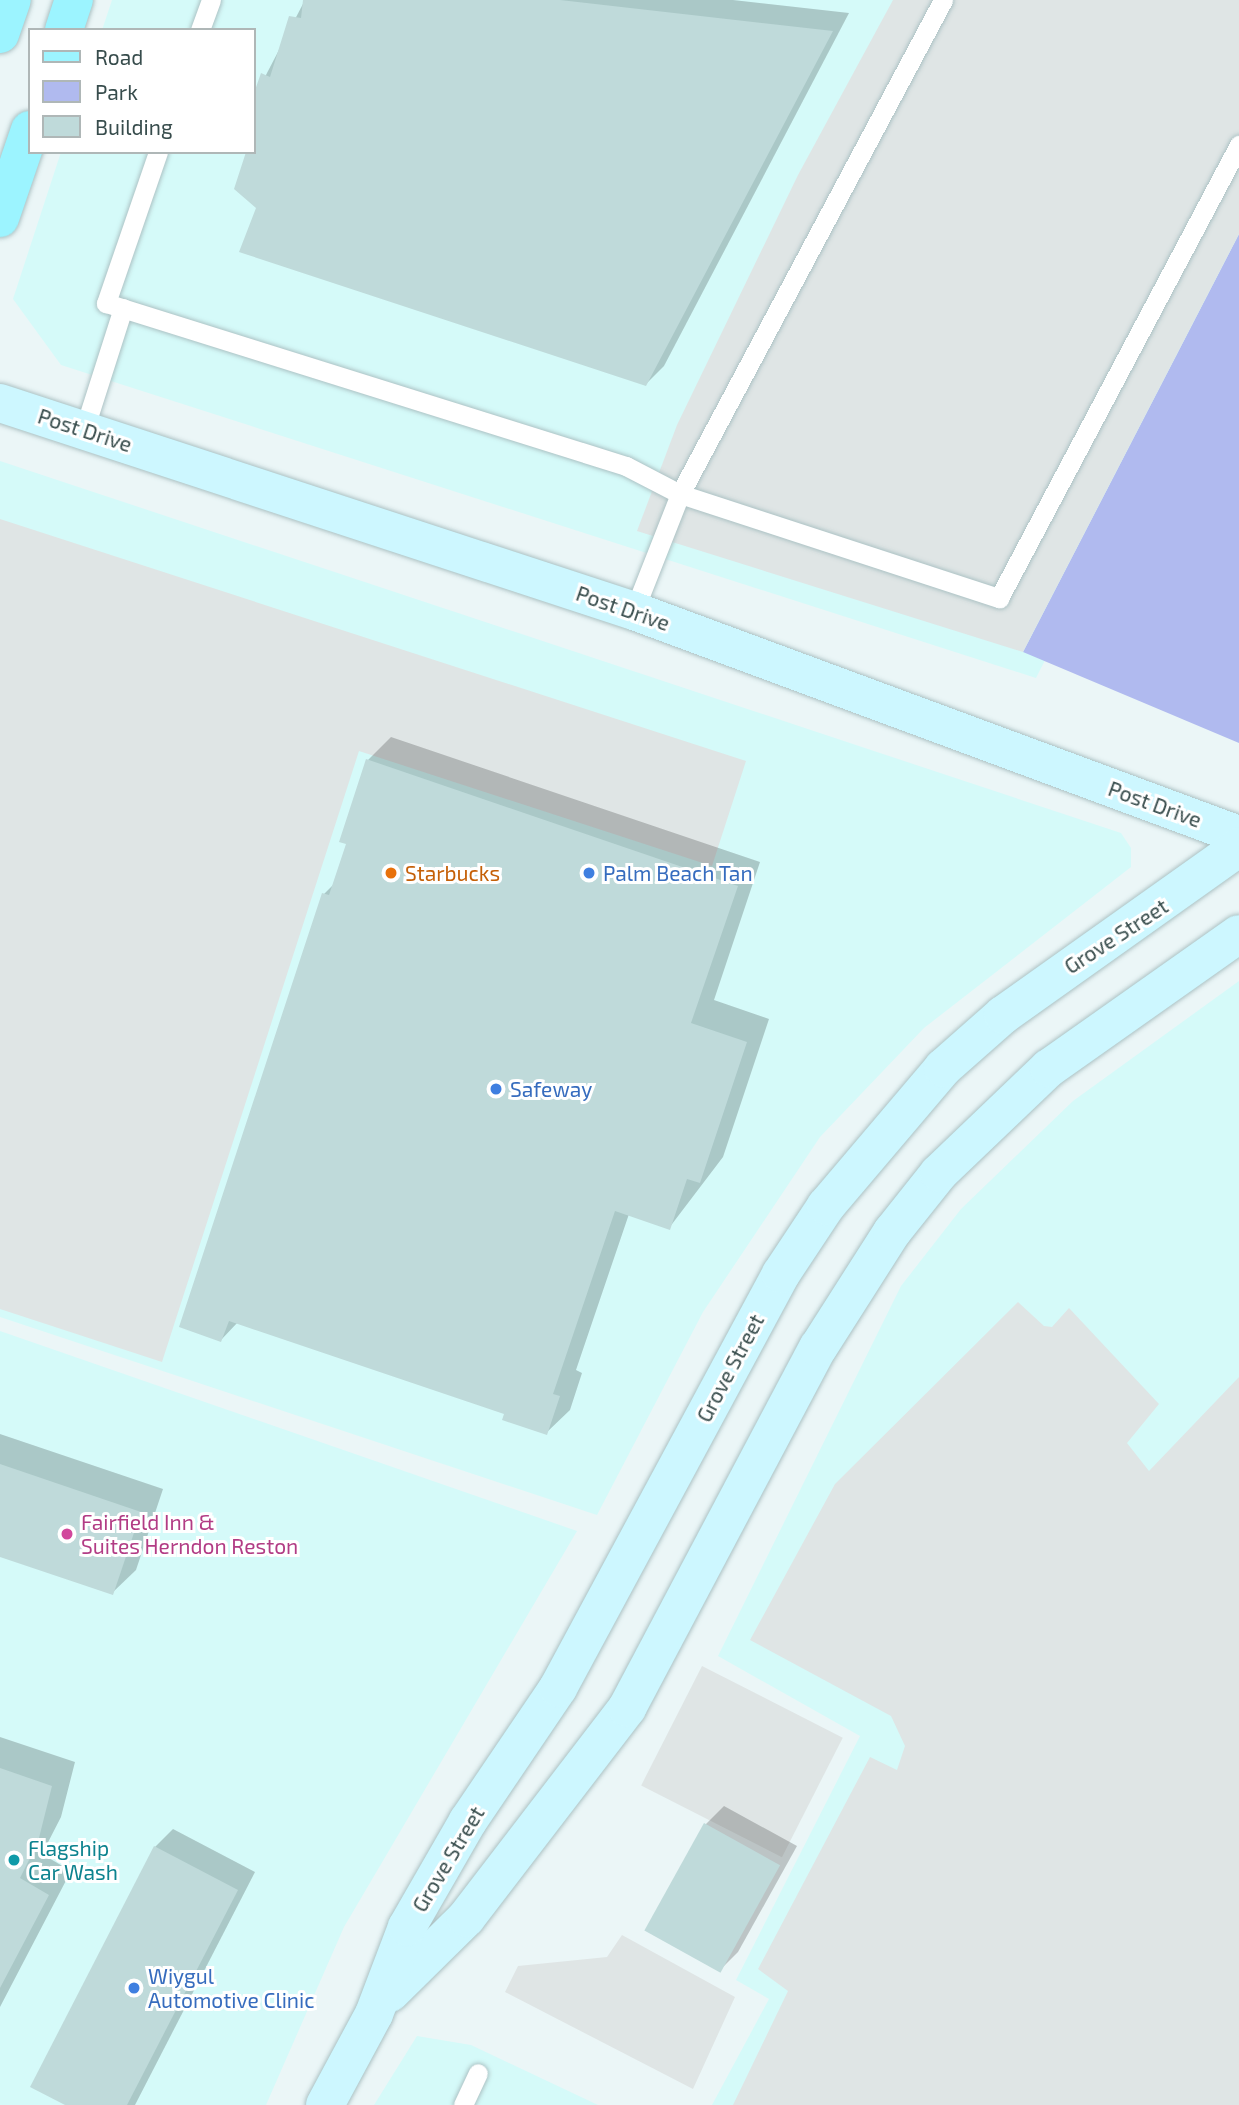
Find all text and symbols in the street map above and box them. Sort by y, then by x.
legend [28,28,256,154]
text: Road [95,44,143,69]
text: Park [95,79,138,104]
text: Building [95,114,173,139]
street label: Post Drive [35,403,135,457]
street label: Post Drive [573,580,673,636]
street label: Post Drive [1105,776,1205,832]
place label: Starbucks [405,860,500,886]
place label: Palm Beach Tan [603,860,753,886]
marker: Starbucks [383,865,399,881]
marker: Palm Beach Tan [581,865,597,881]
street label: Grove Street [1059,893,1173,979]
place label: Safeway [510,1076,592,1102]
marker: Safeway [488,1081,504,1097]
street label: Grove Street [691,1310,769,1426]
place label: Fairfield Inn & Suites Herndon Reston [81,1509,298,1559]
marker: Fairfield Inn & Suites Herndon Reston [59,1526,75,1542]
street label: Grove Street [407,1802,489,1916]
place label: Flagship Car Wash [28,1835,119,1885]
marker: Flagship Car Wash [6,1852,22,1868]
place label: Wiygul Automotive Clinic [148,1963,315,2013]
marker: Wiygul Automotive Clinic [126,1980,142,1996]

